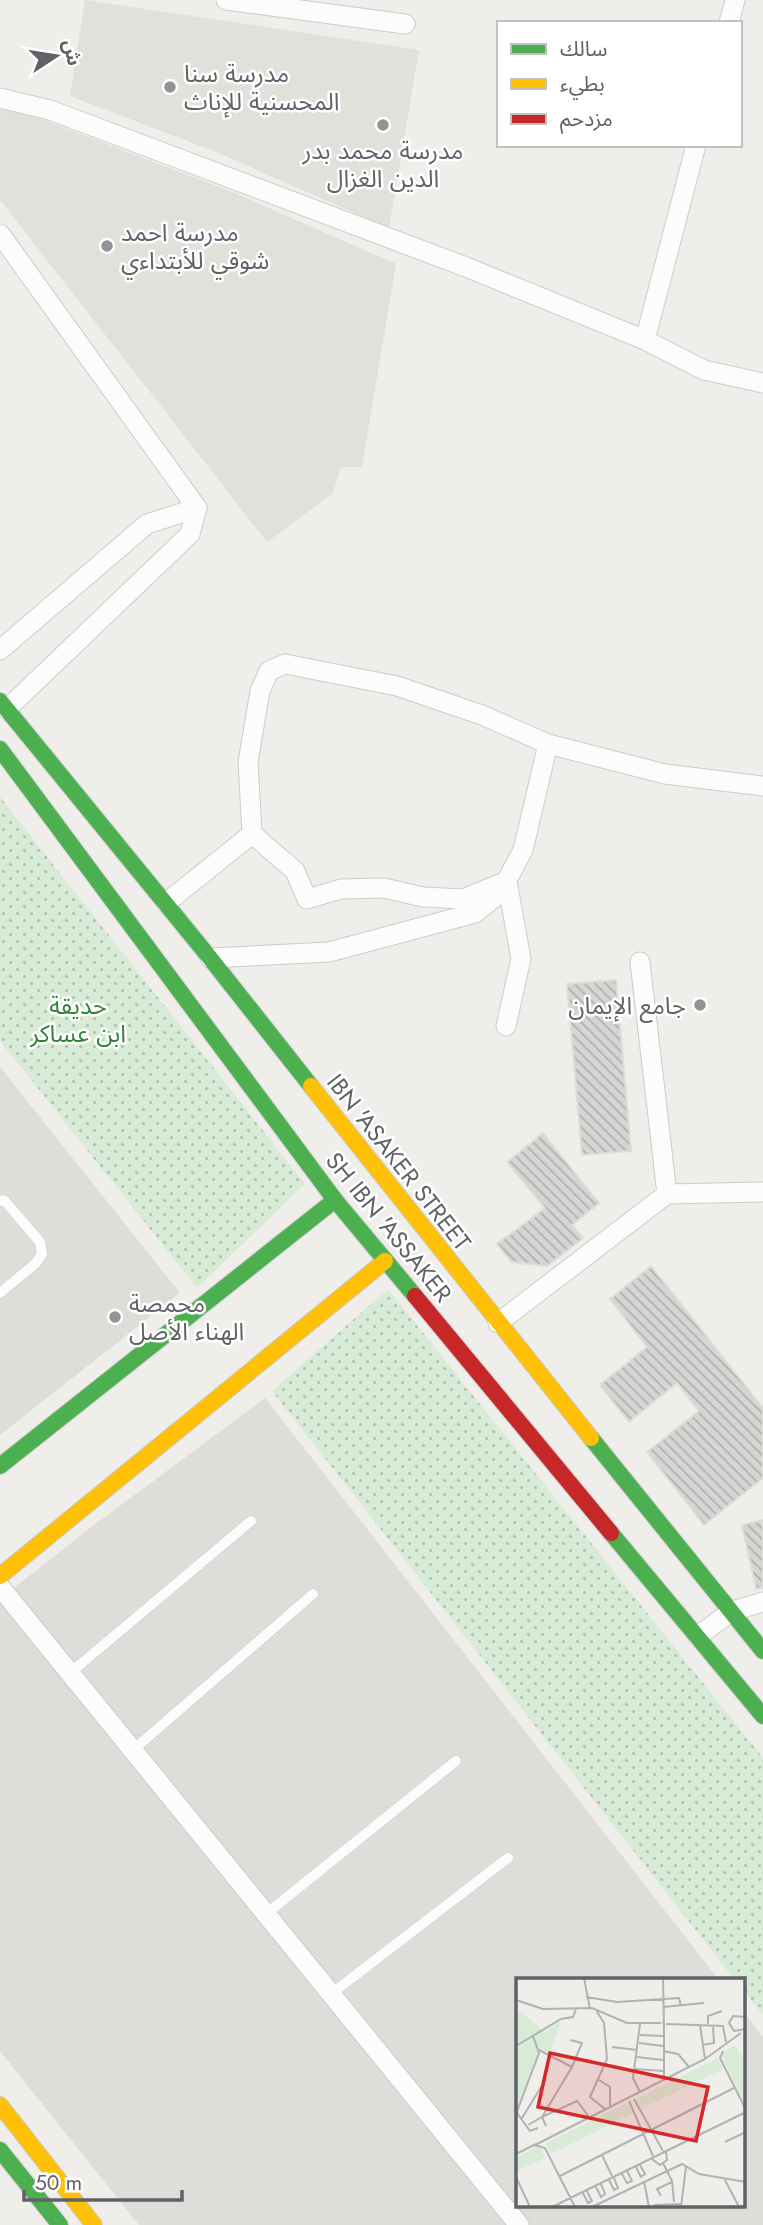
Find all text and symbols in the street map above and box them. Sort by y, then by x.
north arrow [21,21,91,91]
legend [497,21,742,147]
text: سالك [560,34,607,64]
text: ش [56,37,88,68]
place label: مدرسة سنا المحسنية للإناث [184,56,339,119]
text: بطيء [560,69,605,100]
marker: مدرسة سنا المحسنية للإناث [162,79,178,95]
text: مزدحم [560,104,613,134]
marker: مدرسة محمد بدر الدين الغزال [375,117,391,133]
place label: مدرسة محمد بدر الدين الغزال [302,133,463,196]
place label: مدرسة احمد شوقي للأبتداءي [121,215,269,279]
marker: مدرسة احمد شوقي للأبتداءي [99,238,115,254]
park label: حديقة ابن عساكر [29,988,126,1051]
place label: جامع الإيمان [568,988,686,1023]
marker: جامع الإيمان [692,997,708,1013]
street label: IBN 'ASAKER STREET [319,1066,479,1258]
street label: SH IBN 'ASSAKER [317,1144,461,1310]
place label: محمصة الهناء الأصل [129,1286,244,1349]
marker: محمصة الهناء الأصل [107,1309,123,1325]
inset map [516,1978,746,2208]
scale bar [24,2158,182,2202]
text: 50 m [35,2168,82,2198]

